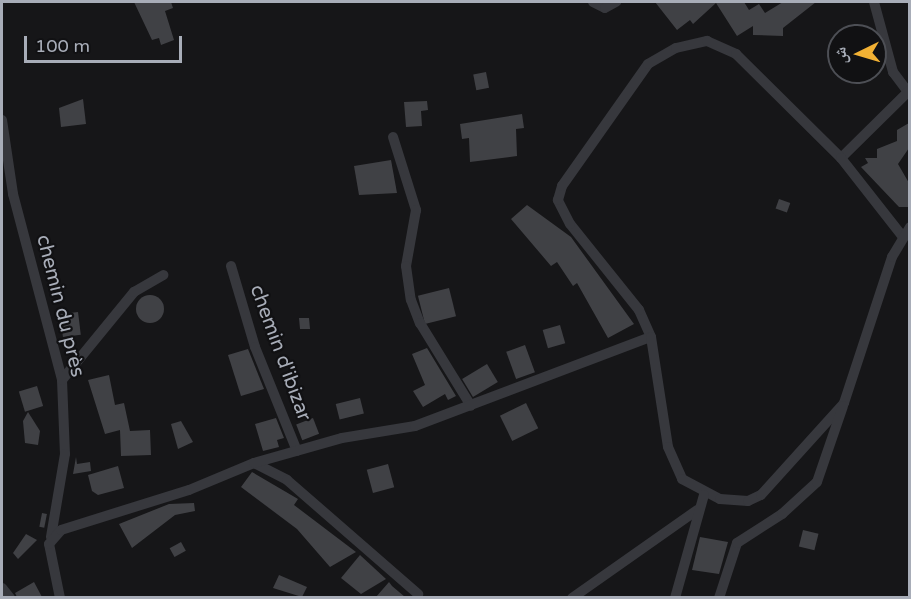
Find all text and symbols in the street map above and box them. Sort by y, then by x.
scale bar [27,24,184,62]
north arrow [827,24,887,84]
text: 100 m [35,35,90,57]
text: ش [830,46,852,65]
street label: chemin du près [31,232,89,380]
street label: chemin d'ibizar [244,282,316,424]

